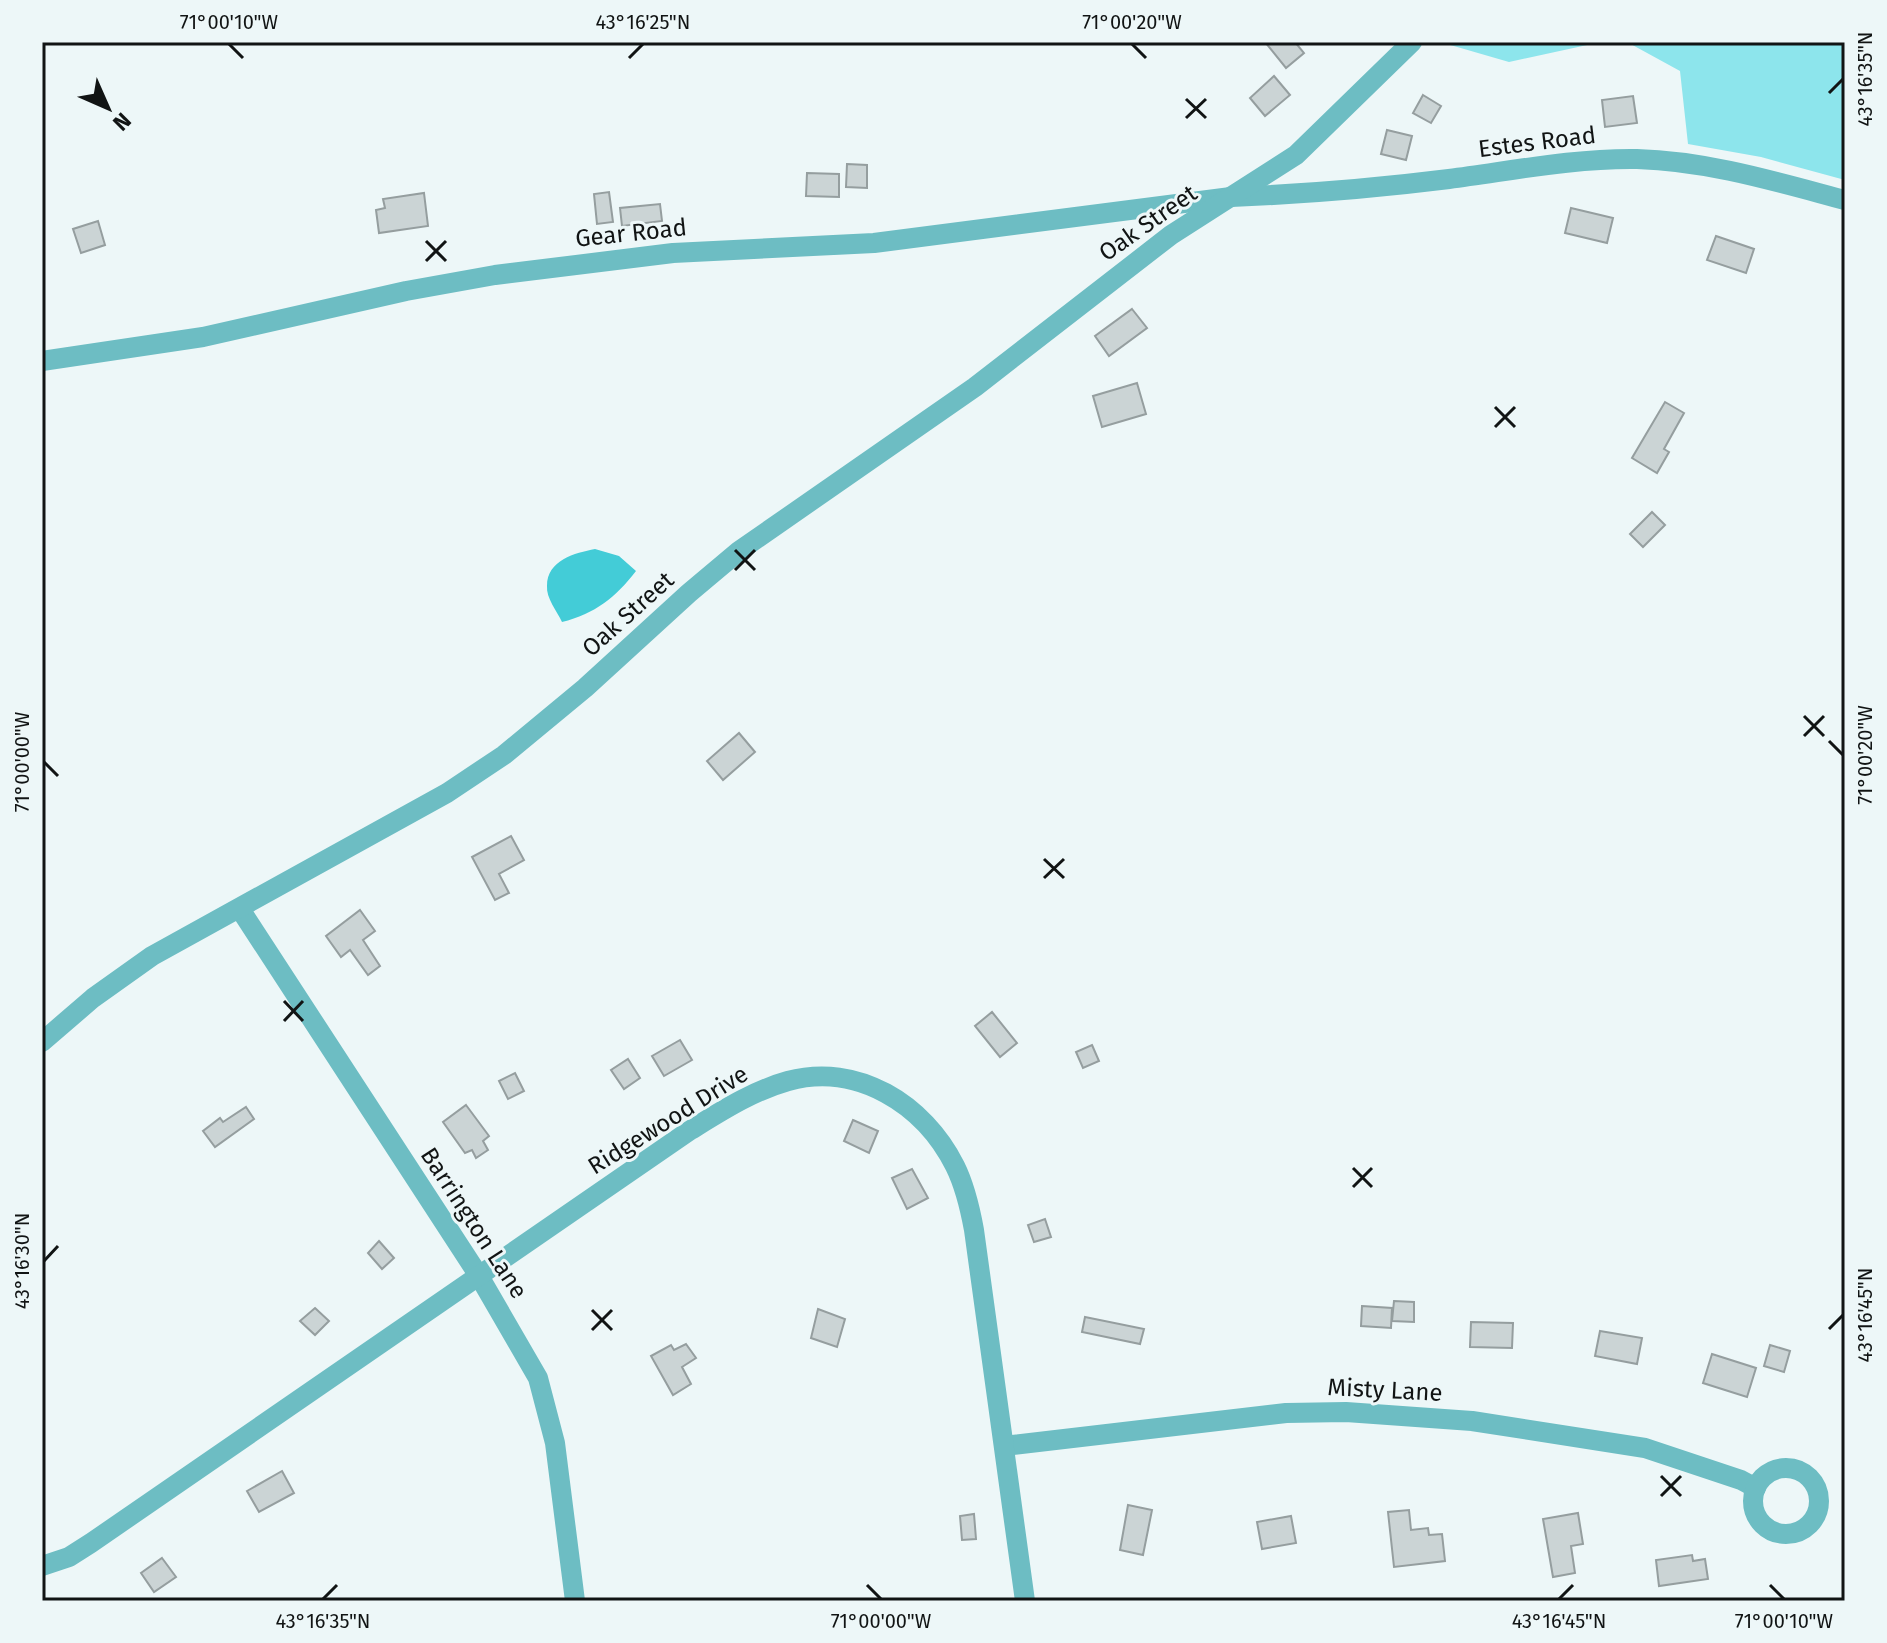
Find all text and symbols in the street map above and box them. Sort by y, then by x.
text: 71°00'10"W [180,10,279,34]
text: 43°16'25"N [596,10,691,34]
text: 71°00'20"W [1082,10,1182,34]
text: 43°16'35"N [1853,31,1877,127]
north arrow [68,68,148,148]
text: N [107,107,136,136]
street label: Estes Road [1477,121,1597,163]
street label: Oak Street [1094,179,1203,267]
street label: Gear Road [574,213,688,253]
street label: Oak Street [577,566,680,662]
text: 71°00'20"W [1853,705,1877,805]
text: 71°00'00"W [10,711,34,812]
street label: Ridgewood Drive [583,1060,753,1180]
street label: Barrington Lane [415,1142,533,1304]
text: 43°16'30"N [10,1213,34,1309]
text: 43°16'45"N [1853,1268,1877,1362]
street label: Misty Lane [1327,1373,1443,1407]
text: 43°16'35"N [275,1609,371,1633]
text: 71°00'00"W [831,1609,932,1633]
text: 43°16'45"N [1512,1609,1606,1633]
text: 71°00'10"W [1735,1609,1834,1633]

